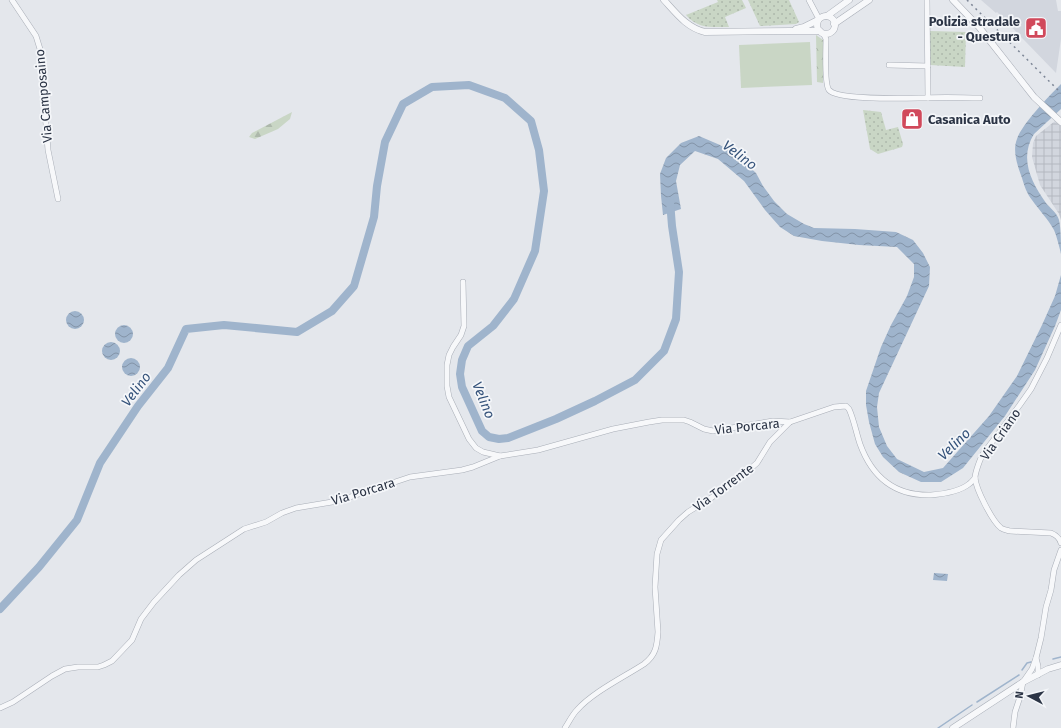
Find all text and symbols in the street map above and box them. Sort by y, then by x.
place label: Polizia stradale - Questura [929,14,1020,44]
public building icon: Polizia stradale - Questura [1023,15,1049,41]
street label: Via Camposaino [32,48,55,143]
shop icon: Casanica Auto [899,106,925,132]
place label: Casanica Auto [928,112,1011,127]
water label: Velino [719,137,760,174]
water label: Velino [118,369,155,410]
water label: Velino [468,379,499,421]
street label: Via Criano [977,406,1024,463]
street label: Via Porcara [714,416,780,437]
water label: Velino [935,425,974,464]
street label: Via Torrente [690,460,756,514]
street label: Via Porcara [330,475,397,508]
north arrow [1009,676,1049,716]
text: N [1013,690,1026,699]

